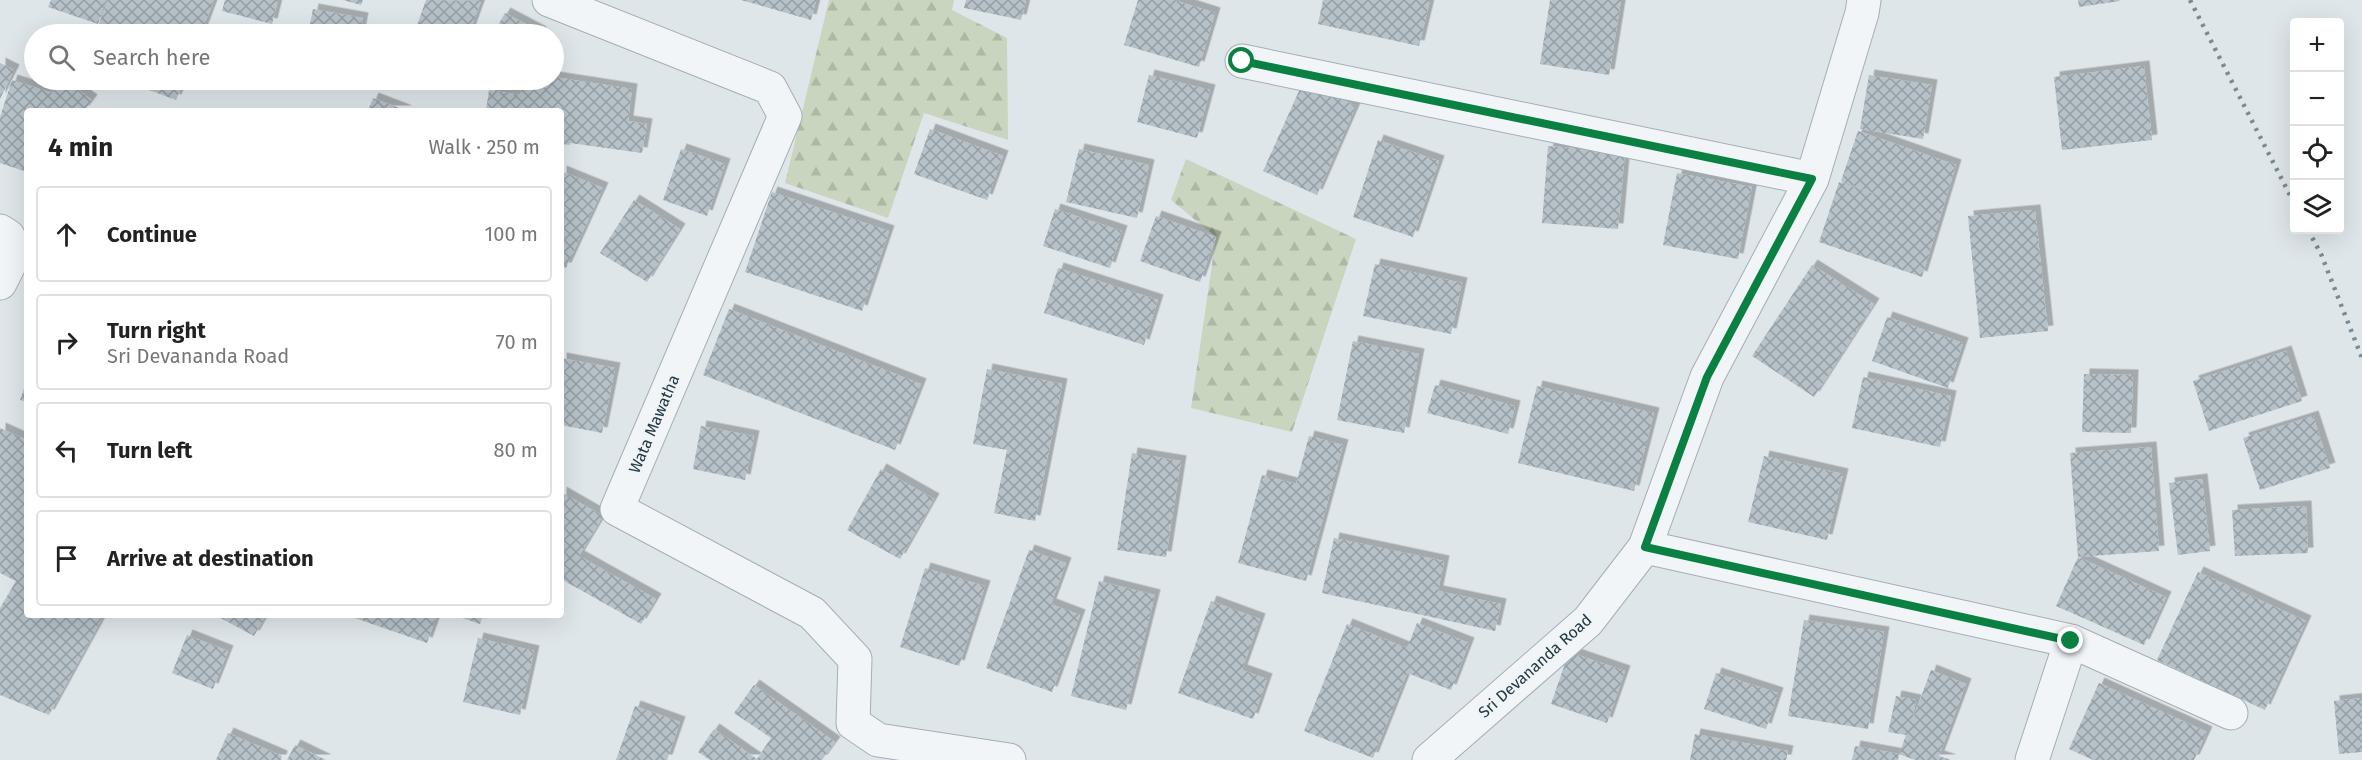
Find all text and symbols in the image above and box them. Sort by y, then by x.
map controls [2290,18,2344,234]
button: + [2290,18,2344,72]
search box [24,24,564,90]
icon: search [45,41,78,74]
text: Search here [93,44,211,71]
route start [1228,47,1254,73]
button: − [2290,72,2344,126]
button: locate [2290,126,2344,180]
text: 4 min [48,132,113,163]
text: Walk · 250 m [428,135,540,159]
button: layers [2290,180,2344,234]
icon: ahead [50,218,83,251]
text: Continue [107,221,197,248]
text: 100 m [485,222,538,246]
text: Turn right [107,317,206,344]
icon: right [50,326,83,359]
text: 70 m [496,330,538,354]
text: Sri Devananda Road [107,344,289,368]
street label: Wata Mawatha [625,372,683,476]
icon: left [50,434,83,467]
text: Turn left [107,437,192,464]
text: 80 m [493,438,538,462]
icon: arrive [50,542,83,575]
text: Arrive at destination [107,545,314,572]
street label: Sri Devananda Road [1474,610,1596,722]
route end [2057,627,2083,653]

